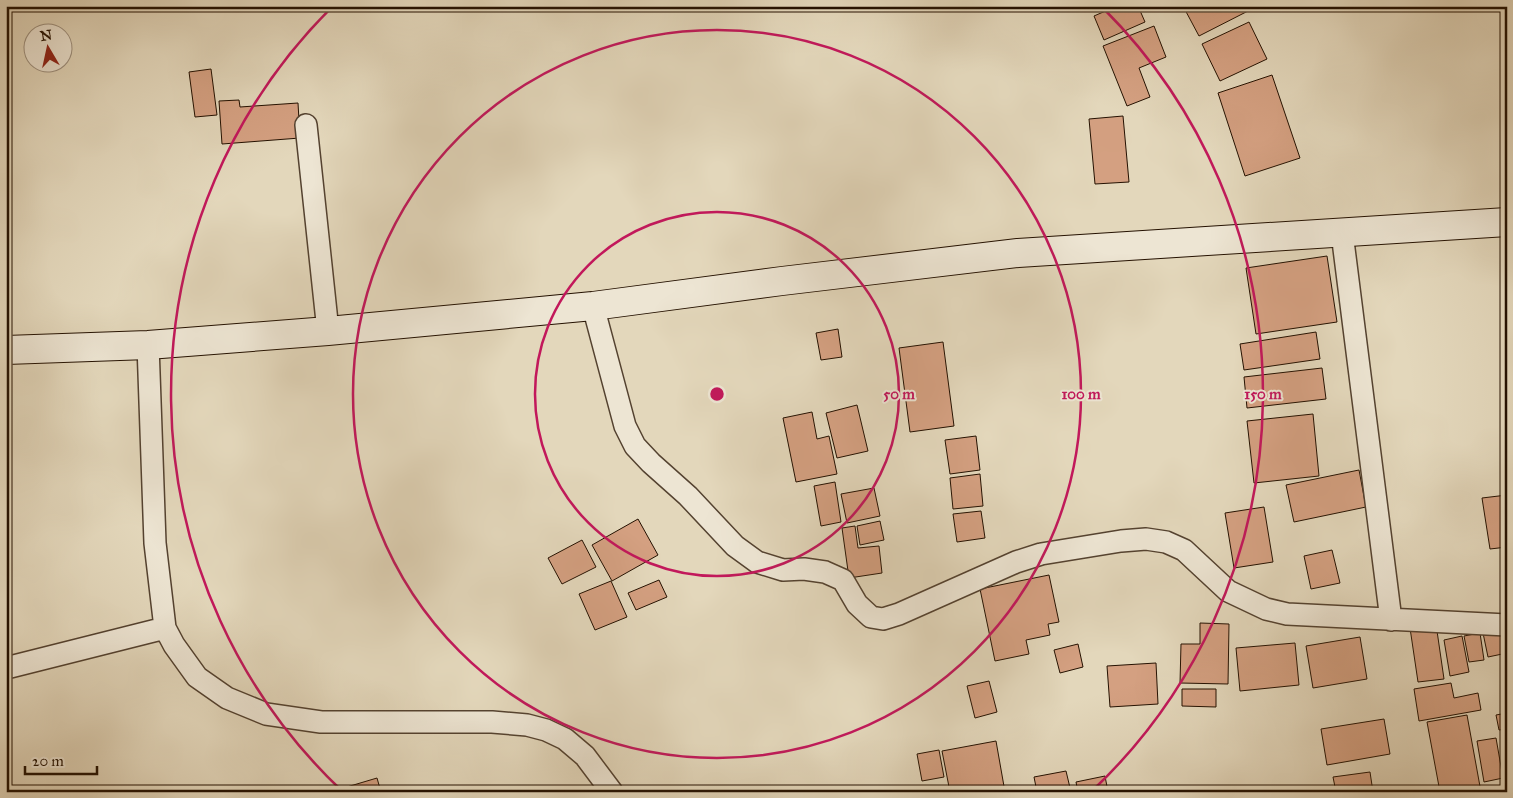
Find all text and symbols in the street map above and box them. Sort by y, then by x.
north arrow [22,22,72,72]
text: N [39,26,53,45]
centre of rings [708,385,726,403]
text: 50 m [883,385,915,403]
text: 100 m [1061,385,1101,403]
text: 150 m [1244,385,1282,403]
scale bar [25,743,98,775]
text: 20 m [32,752,64,770]

